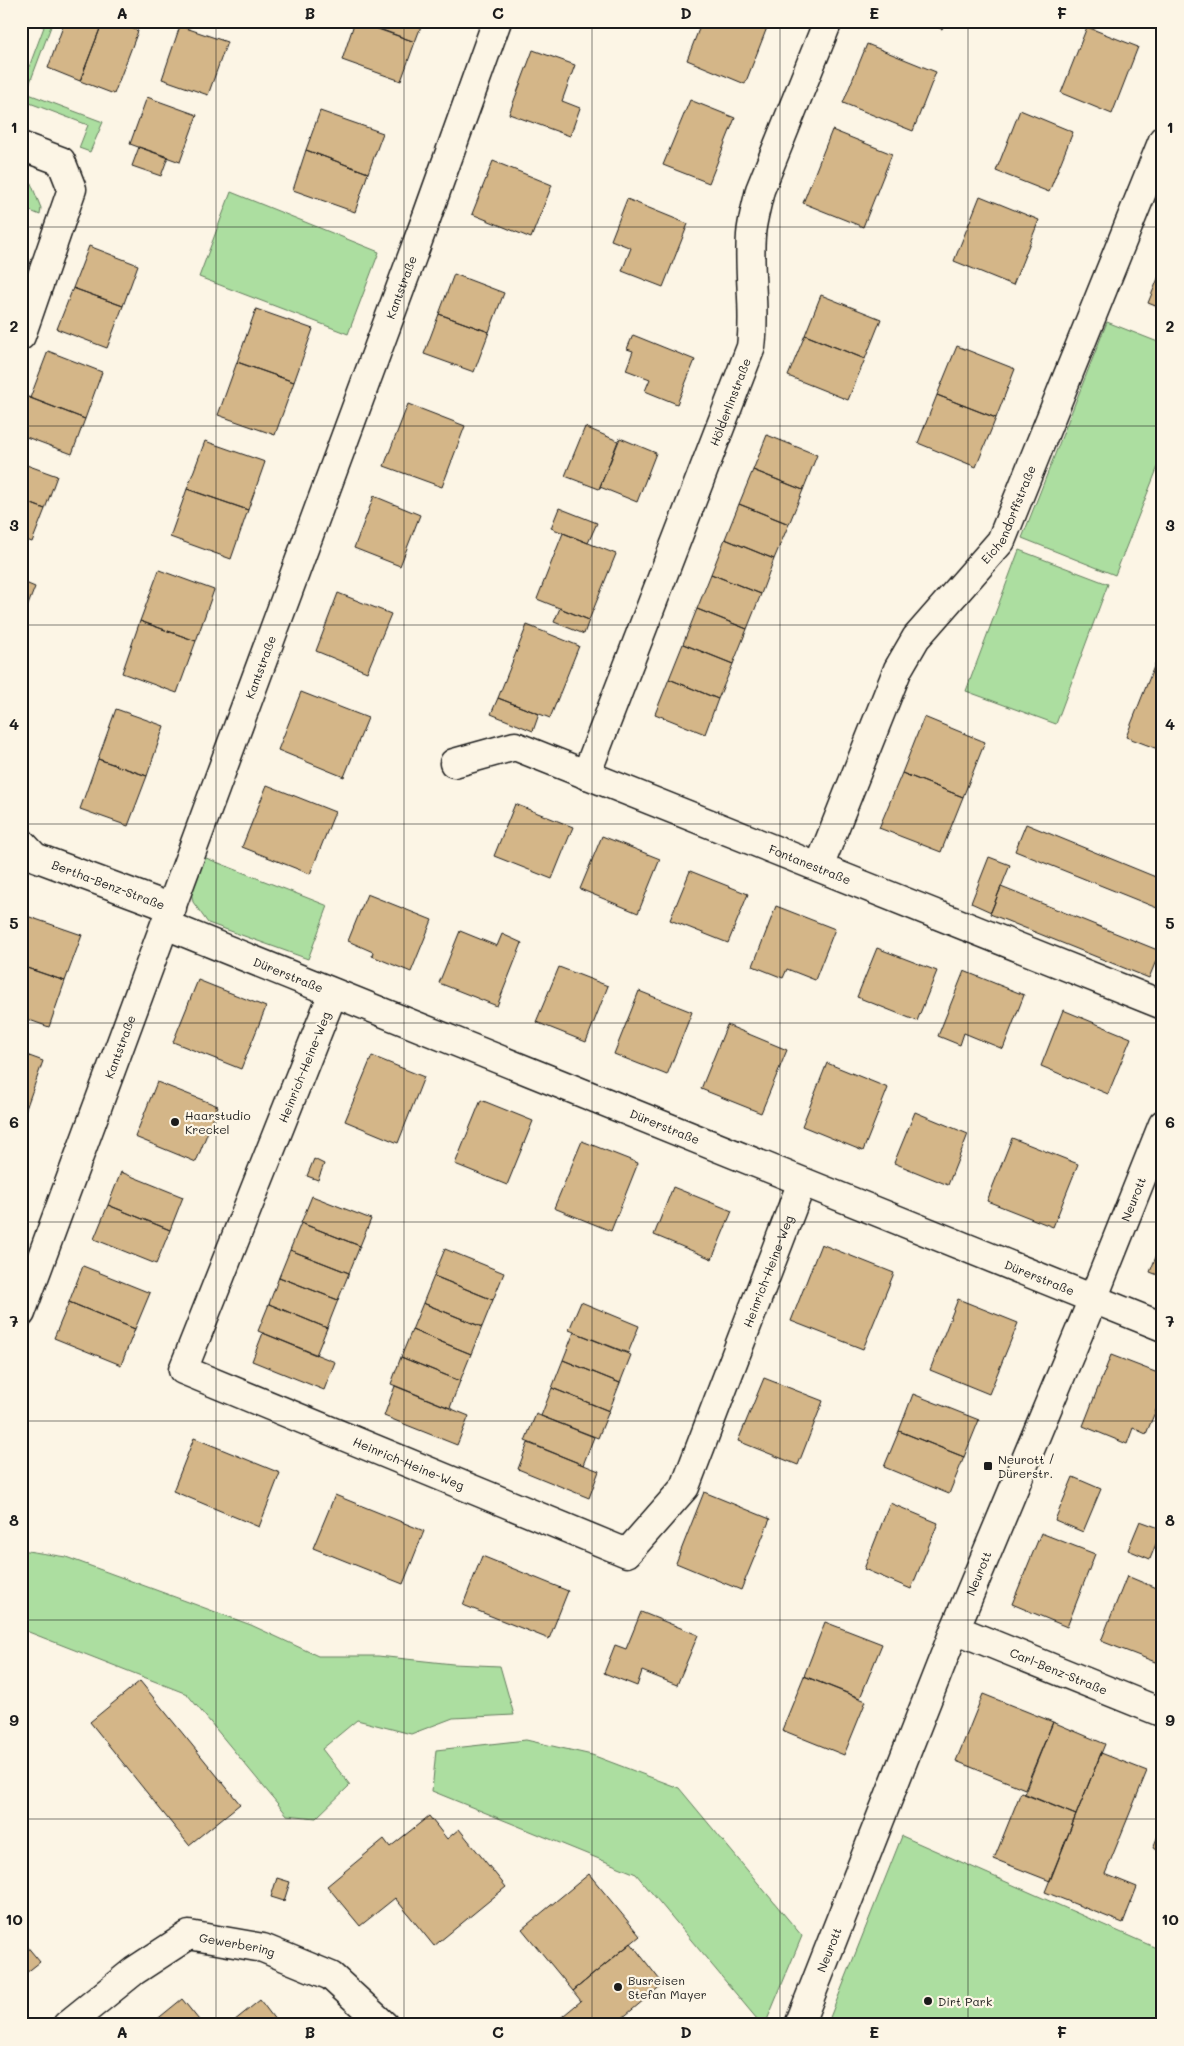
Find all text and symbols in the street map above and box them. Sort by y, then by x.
text: A [116,2,128,23]
text: B [305,2,315,23]
text: C [492,2,504,23]
text: D [680,2,692,23]
text: E [869,2,879,23]
text: F [1057,2,1067,23]
text: 1 [10,116,18,137]
text: 1 [1166,116,1174,137]
street label: Kantstraße [382,253,420,321]
text: 2 [10,315,19,336]
text: 2 [1166,315,1175,336]
street label: Hölderlinstraße [706,356,754,448]
street label: Eichendorffstraße [977,463,1039,567]
text: 3 [9,514,19,535]
text: 3 [1165,514,1175,535]
street label: Kantstraße [241,633,279,701]
text: 4 [9,713,19,734]
text: 4 [1165,713,1175,734]
street label: Fontanestraße [767,840,853,887]
street label: Bertha-Benz-Straße [50,856,167,913]
text: 5 [9,912,19,933]
text: 5 [1165,912,1175,933]
street label: Dürerstraße [251,953,326,996]
street label: Heinrich-Heine-Weg [274,1009,334,1125]
street label: Kantstraße [101,1013,139,1081]
street label: Dürerstraße [628,1105,702,1147]
place label: Haarstudio Kreckel [185,1107,251,1137]
text: 6 [9,1111,19,1132]
text: 6 [1165,1111,1175,1132]
marker: Haarstudio Kreckel [169,1116,181,1128]
street label: Neurott [1117,1174,1149,1224]
street label: Heinrich-Heine-Weg [739,1213,797,1330]
street label: Dürerstraße [1002,1256,1077,1299]
text: 7 [10,1310,19,1331]
text: 7 [1166,1310,1175,1331]
street label: Heinrich-Heine-Weg [351,1433,467,1493]
place label: Neurott / Dürerstr. [998,1451,1055,1481]
marker: Neurott / Dürerstr. [982,1460,994,1472]
text: 8 [9,1509,19,1530]
text: 8 [1165,1509,1175,1530]
street label: Neurott [962,1549,995,1598]
street label: Carl-Benz-Straße [1008,1644,1110,1698]
text: 9 [9,1709,19,1730]
text: 9 [1165,1709,1175,1730]
text: 10 [5,1908,23,1929]
text: 10 [1161,1908,1179,1929]
street label: Neurott [813,1925,845,1974]
street label: Gewerbering [198,1929,278,1960]
place label: Busreisen Stefan Mayer [628,1972,707,2002]
marker: Busreisen Stefan Mayer [612,1981,624,1993]
place label: Dirt Park [938,1993,992,2009]
marker: Dirt Park [922,1995,934,2007]
text: A [116,2021,128,2042]
text: B [305,2021,315,2042]
text: C [492,2021,504,2042]
text: D [680,2021,692,2042]
text: E [869,2021,879,2042]
text: F [1057,2021,1067,2042]

